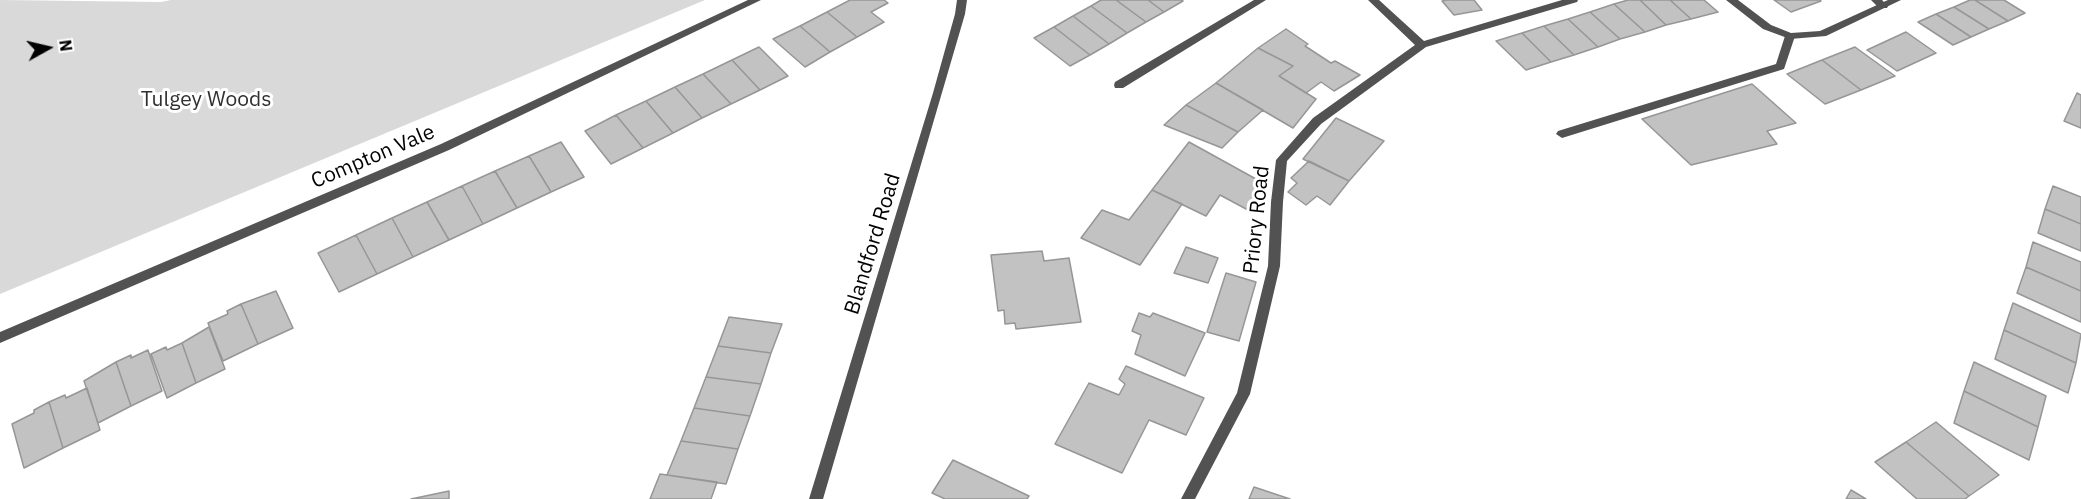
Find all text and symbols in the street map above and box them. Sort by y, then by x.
north arrow [18,18,78,78]
text: N [55,38,77,53]
park label: Tulgey Woods [141,87,271,113]
street label: Compton Vale [307,120,439,194]
street label: Priory Road [1239,165,1275,275]
street label: Blandford Road [840,170,906,318]

